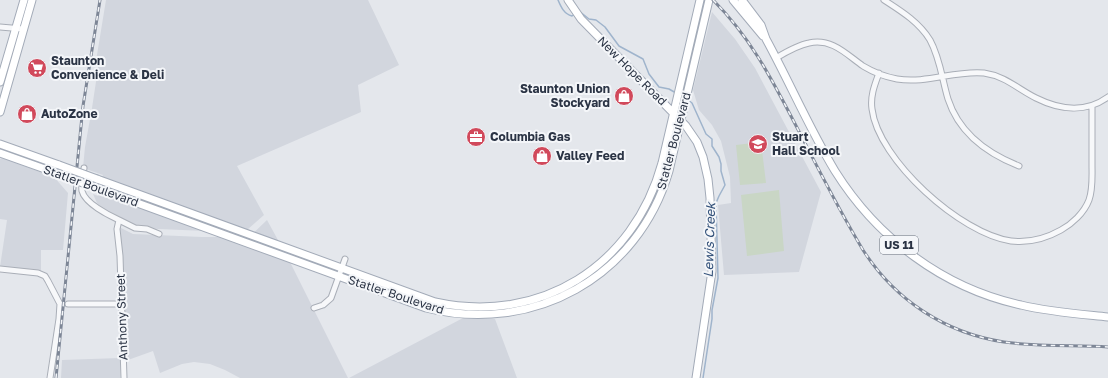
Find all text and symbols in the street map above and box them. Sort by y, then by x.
street label: New Hope Road [595,33,670,108]
place label: Staunton Convenience & Deli [51,53,164,82]
supermarket icon: Staunton Convenience & Deli [26,57,48,79]
place label: Staunton Union Stockyard [520,81,610,110]
shop icon: Staunton Union Stockyard [613,85,635,107]
street label: Statler Boulevard [653,91,694,191]
shop icon: AutoZone [16,103,38,125]
place label: AutoZone [41,106,97,121]
office icon: Columbia Gas [465,126,487,148]
place label: Columbia Gas [490,129,571,144]
place label: Stuart Hall School [772,129,840,158]
school or university icon: Stuart Hall School [747,133,769,155]
shop icon: Valley Feed [531,145,553,167]
place label: Valley Feed [556,148,624,163]
street label: Statler Boulevard [42,161,141,210]
water label: Lewis Creek [700,201,718,278]
road number: US 11 [880,236,918,254]
street label: Statler Boulevard [346,272,446,317]
street label: Anthony Street [112,273,131,361]

